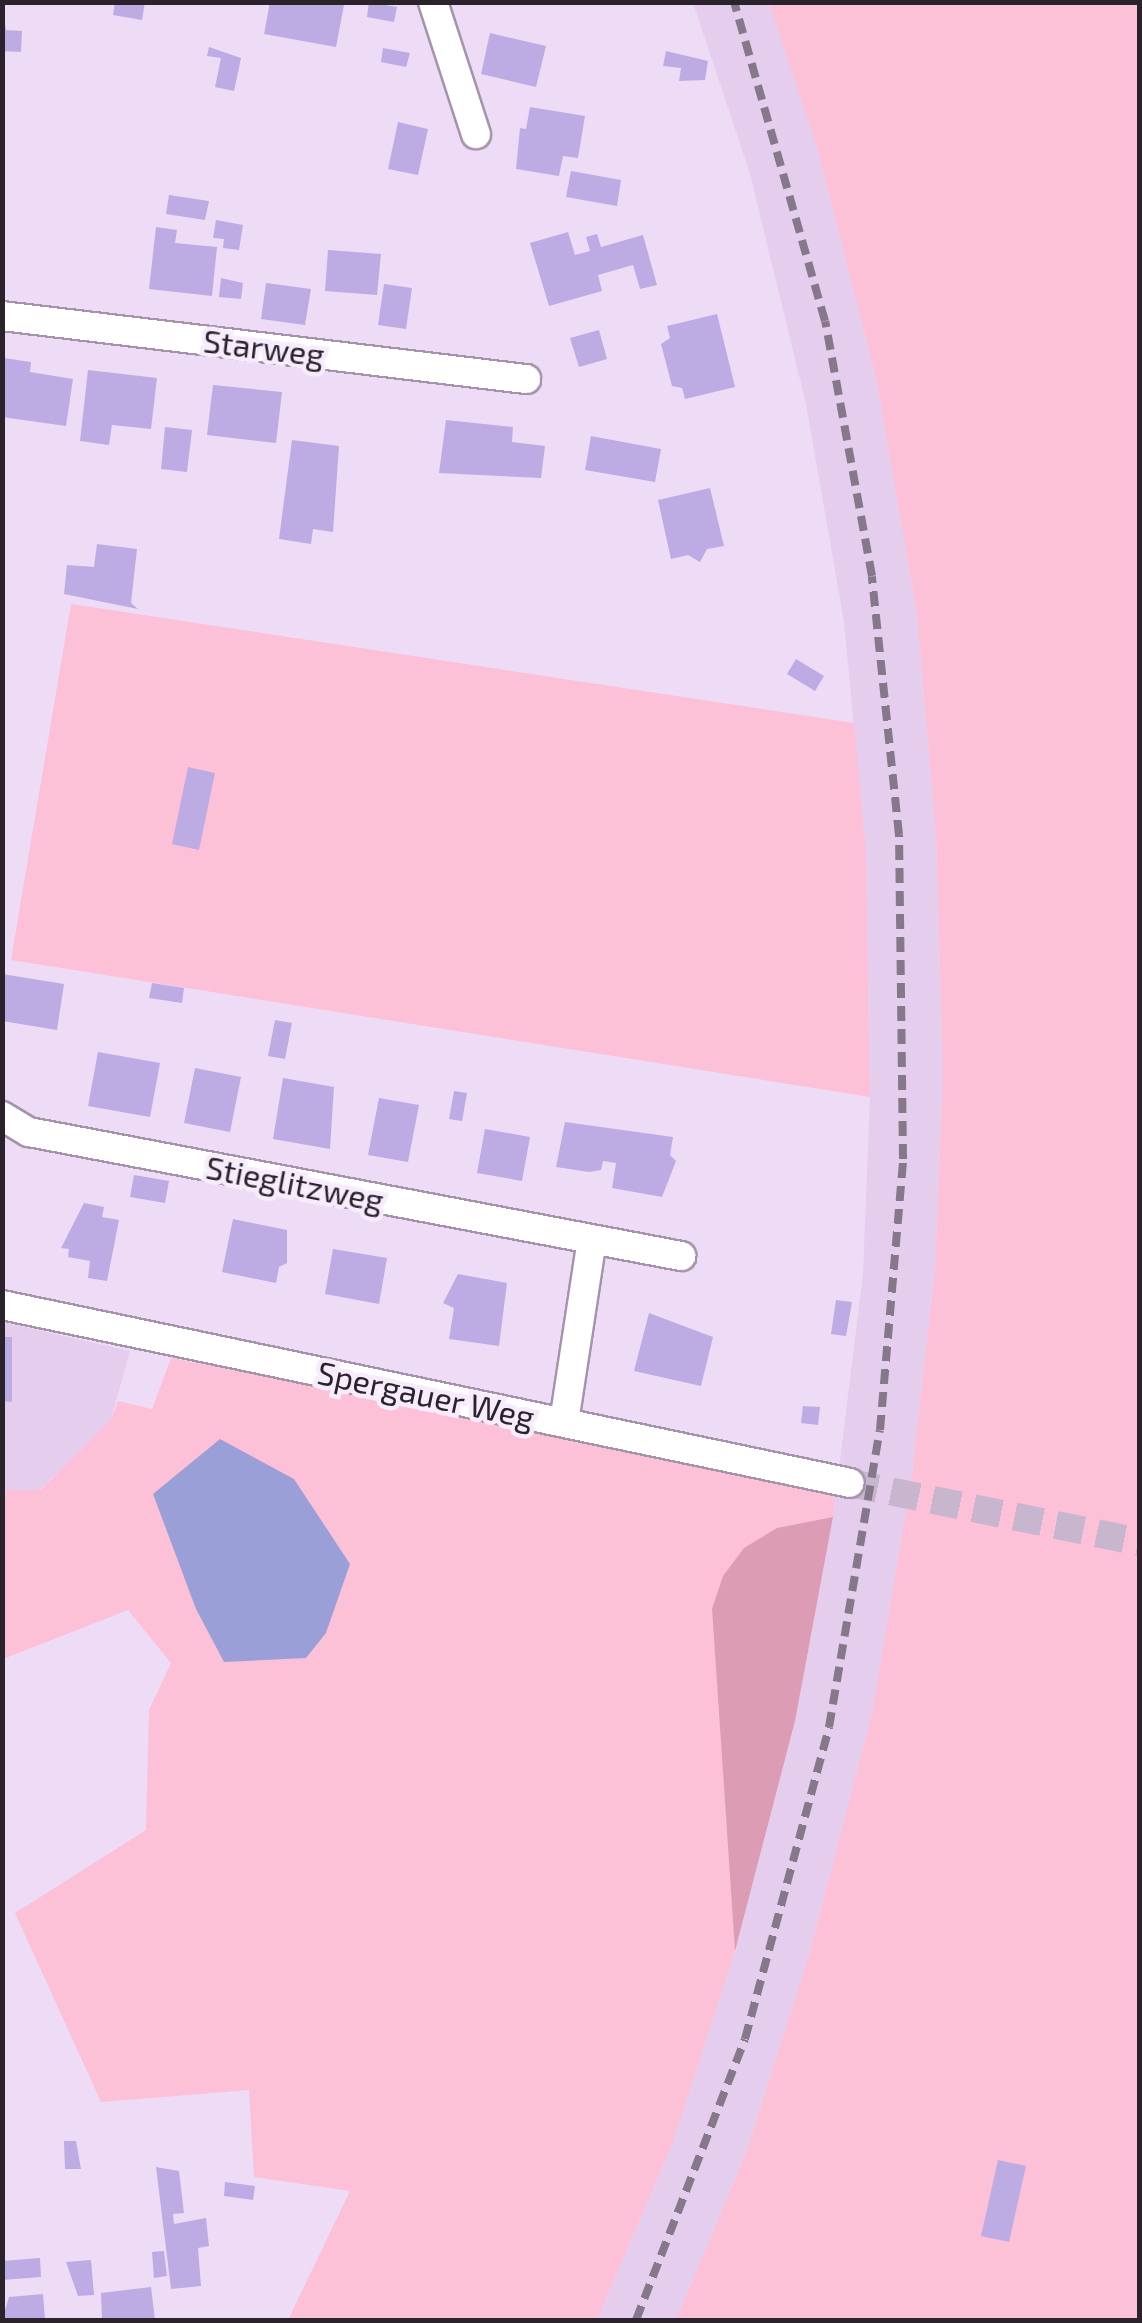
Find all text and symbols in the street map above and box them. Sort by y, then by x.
street label: Starweg [201,321,327,373]
street label: Stieglitzweg [203,1147,387,1219]
street label: Spergauer Weg [314,1352,538,1436]

